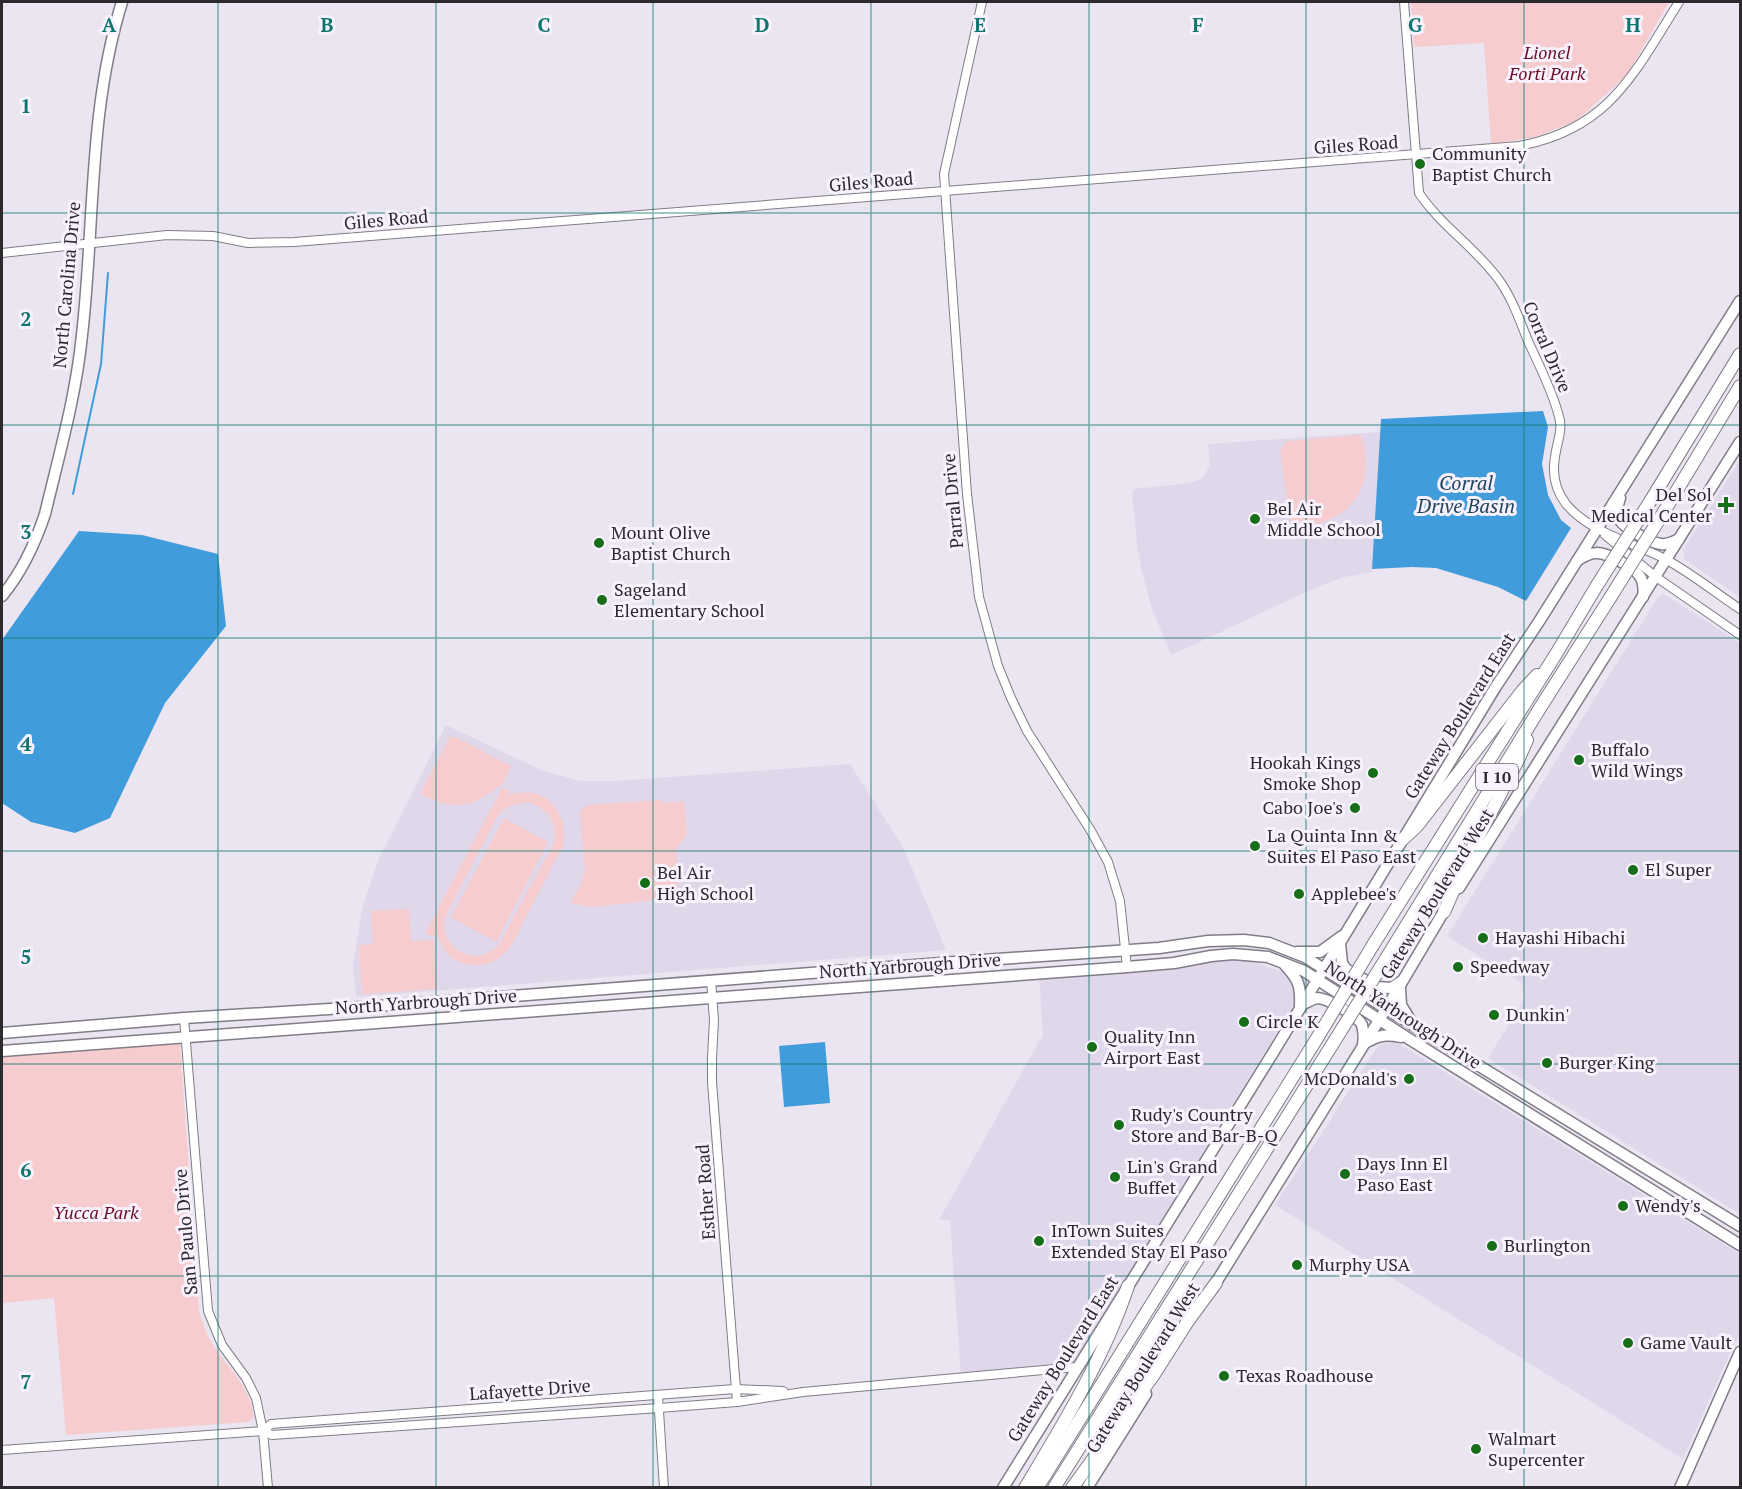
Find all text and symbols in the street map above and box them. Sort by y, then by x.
text: A [102,11,117,38]
text: B [321,11,334,38]
text: C [537,11,551,38]
text: D [755,11,769,38]
text: E [974,11,986,38]
text: F [1192,11,1204,38]
text: G [1408,11,1422,38]
text: H [1625,11,1641,38]
park label: Lionel Forti Park [1508,40,1586,85]
text: 1 [20,92,32,119]
street label: Giles Road [1313,129,1399,159]
place label: Community Baptist Church [1432,141,1552,186]
marker: Community Baptist Church [1413,157,1427,171]
street label: Giles Road [828,165,914,197]
street label: North Carolina Drive [47,201,85,369]
street label: Giles Road [343,203,429,235]
street label: Corral Drive [1518,297,1578,396]
text: 2 [20,305,32,332]
street label: Parral Drive [936,453,968,550]
water label: Corral Drive Basin [1416,469,1515,519]
place label: Del Sol Medical Center [1591,482,1712,527]
place label: Bel Air Middle School [1267,496,1381,541]
marker: Del Sol Medical Center [1717,496,1735,514]
marker: Bel Air Middle School [1248,512,1262,526]
text: 3 [20,518,32,545]
place label: Mount Olive Baptist Church [611,520,731,565]
marker: Mount Olive Baptist Church [592,536,606,550]
place label: Sageland Elementary School [614,577,765,622]
marker: Sageland Elementary School [595,593,609,607]
street label: Gateway Boulevard East [1398,627,1520,803]
text: 4 [20,730,32,757]
place label: Buffalo Wild Wings [1591,737,1683,782]
place label: Hookah Kings Smoke Shop [1250,750,1361,795]
marker: Buffalo Wild Wings [1572,753,1586,767]
road number: I 10 [1476,764,1518,790]
marker: Hookah Kings Smoke Shop [1366,766,1380,780]
place label: Cabo Joe's [1262,795,1343,819]
marker: Cabo Joe's [1348,801,1362,815]
street label: Gateway Boulevard West [1374,803,1499,983]
place label: La Quinta Inn & Suites El Paso East [1267,823,1417,868]
marker: La Quinta Inn & Suites El Paso East [1248,839,1262,853]
place label: El Super [1645,857,1711,881]
place label: Bel Air High School [657,860,754,905]
marker: El Super [1626,863,1640,877]
marker: Bel Air High School [638,876,652,890]
place label: Applebee's [1311,881,1397,905]
marker: Applebee's [1292,887,1306,901]
place label: Hayashi Hibachi [1495,925,1625,949]
marker: Hayashi Hibachi [1476,931,1490,945]
text: 5 [20,943,32,970]
street label: North Yarbrough Drive [818,947,1002,983]
street label: North Yarbrough Drive [1321,954,1486,1074]
place label: Speedway [1470,954,1550,978]
marker: Speedway [1451,960,1465,974]
street label: North Yarbrough Drive [334,983,518,1019]
place label: Dunkin' [1506,1002,1569,1026]
marker: Dunkin' [1487,1008,1501,1022]
place label: Circle K [1256,1009,1319,1033]
marker: Circle K [1237,1015,1251,1029]
place label: Quality Inn Airport East [1104,1024,1201,1069]
marker: Quality Inn Airport East [1085,1040,1099,1054]
place label: Burger King [1559,1050,1655,1074]
marker: Burger King [1540,1056,1554,1070]
place label: McDonald's [1304,1066,1397,1090]
marker: McDonald's [1402,1072,1416,1086]
place label: Rudy's Country Store and Bar-B-Q [1131,1102,1279,1147]
marker: Rudy's Country Store and Bar-B-Q [1112,1118,1126,1132]
street label: Esther Road [690,1143,720,1241]
place label: Days Inn El Paso East [1357,1151,1448,1196]
place label: Lin's Grand Buffet [1127,1154,1218,1199]
text: 6 [20,1156,32,1183]
marker: Days Inn El Paso East [1338,1167,1352,1181]
street label: San Paulo Drive [168,1168,202,1296]
marker: Lin's Grand Buffet [1108,1170,1122,1184]
place label: Wendy's [1635,1193,1701,1217]
marker: Wendy's [1616,1199,1630,1213]
park label: Yucca Park [53,1200,139,1224]
place label: InTown Suites Extended Stay El Paso [1051,1218,1227,1263]
place label: Burlington [1504,1233,1591,1257]
marker: InTown Suites Extended Stay El Paso [1032,1234,1046,1248]
marker: Burlington [1485,1239,1499,1253]
place label: Murphy USA [1309,1252,1411,1276]
marker: Murphy USA [1290,1258,1304,1272]
street label: Gateway Boulevard East [1001,1270,1123,1446]
street label: Gateway Boulevard West [1080,1277,1205,1457]
place label: Game Vault [1640,1330,1733,1354]
marker: Game Vault [1621,1336,1635,1350]
place label: Texas Roadhouse [1236,1363,1373,1387]
text: 7 [20,1368,32,1395]
marker: Texas Roadhouse [1217,1369,1231,1383]
street label: Lafayette Drive [468,1373,591,1405]
place label: Walmart Supercenter [1488,1426,1585,1471]
marker: Walmart Supercenter [1469,1442,1483,1456]

